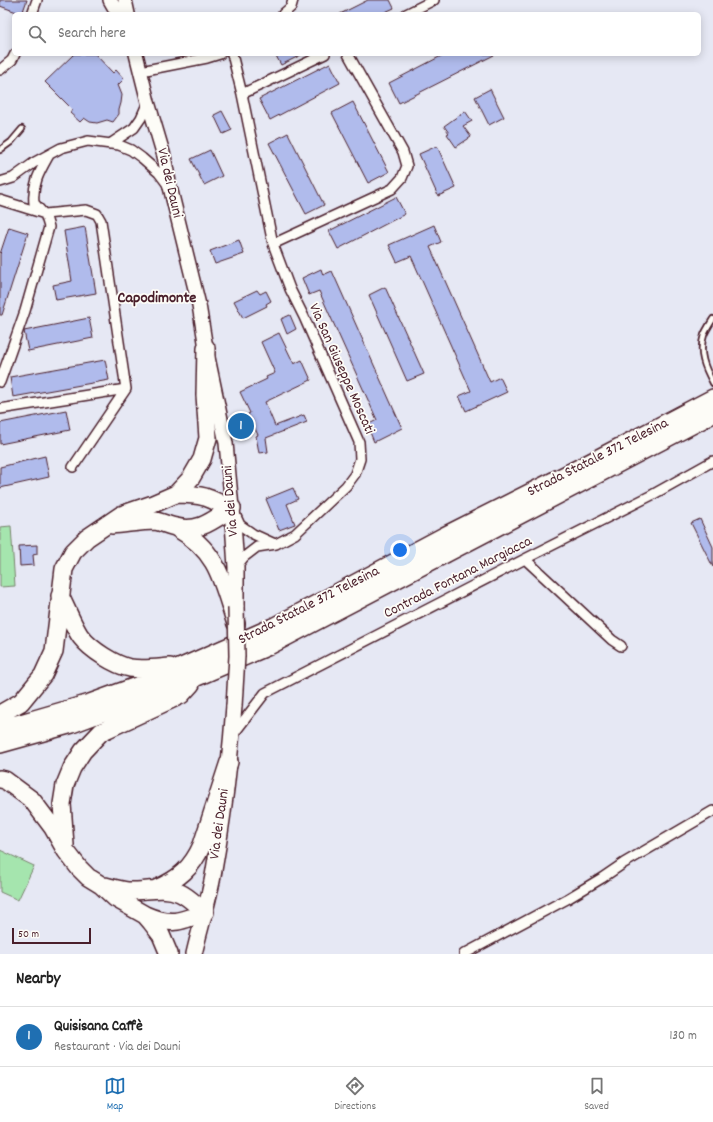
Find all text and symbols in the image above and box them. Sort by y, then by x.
search box [12,12,701,56]
icon: search [26,23,48,45]
text: Search here [58,23,126,45]
street label: Via dei Dauni [150,146,188,220]
district label: Capodimonte [118,287,196,310]
street label: Via San Giuseppe Moscati [302,300,380,438]
pin: 1 [228,411,254,441]
street label: Strada Statale 372 Telesina [524,412,673,503]
street label: Via dei Dauni [217,464,245,537]
street label: Contrada Fontana Margiacca [380,531,537,625]
your location [390,540,410,560]
street label: Strada Statale 372 Telesina [235,560,384,651]
street label: Via dei Dauni [204,787,236,861]
scale bar [12,926,91,945]
text: 50 m [18,927,39,943]
text: Nearby [16,968,60,992]
text: Quisisana Caffè [54,1016,143,1038]
text: 1 [28,1027,30,1046]
text: 130 m [669,1027,697,1046]
text: Restaurant · Via dei Dauni [54,1038,180,1057]
tab: Map [104,1075,126,1115]
tab: Directions [334,1075,376,1115]
tab: Saved [584,1075,609,1115]

